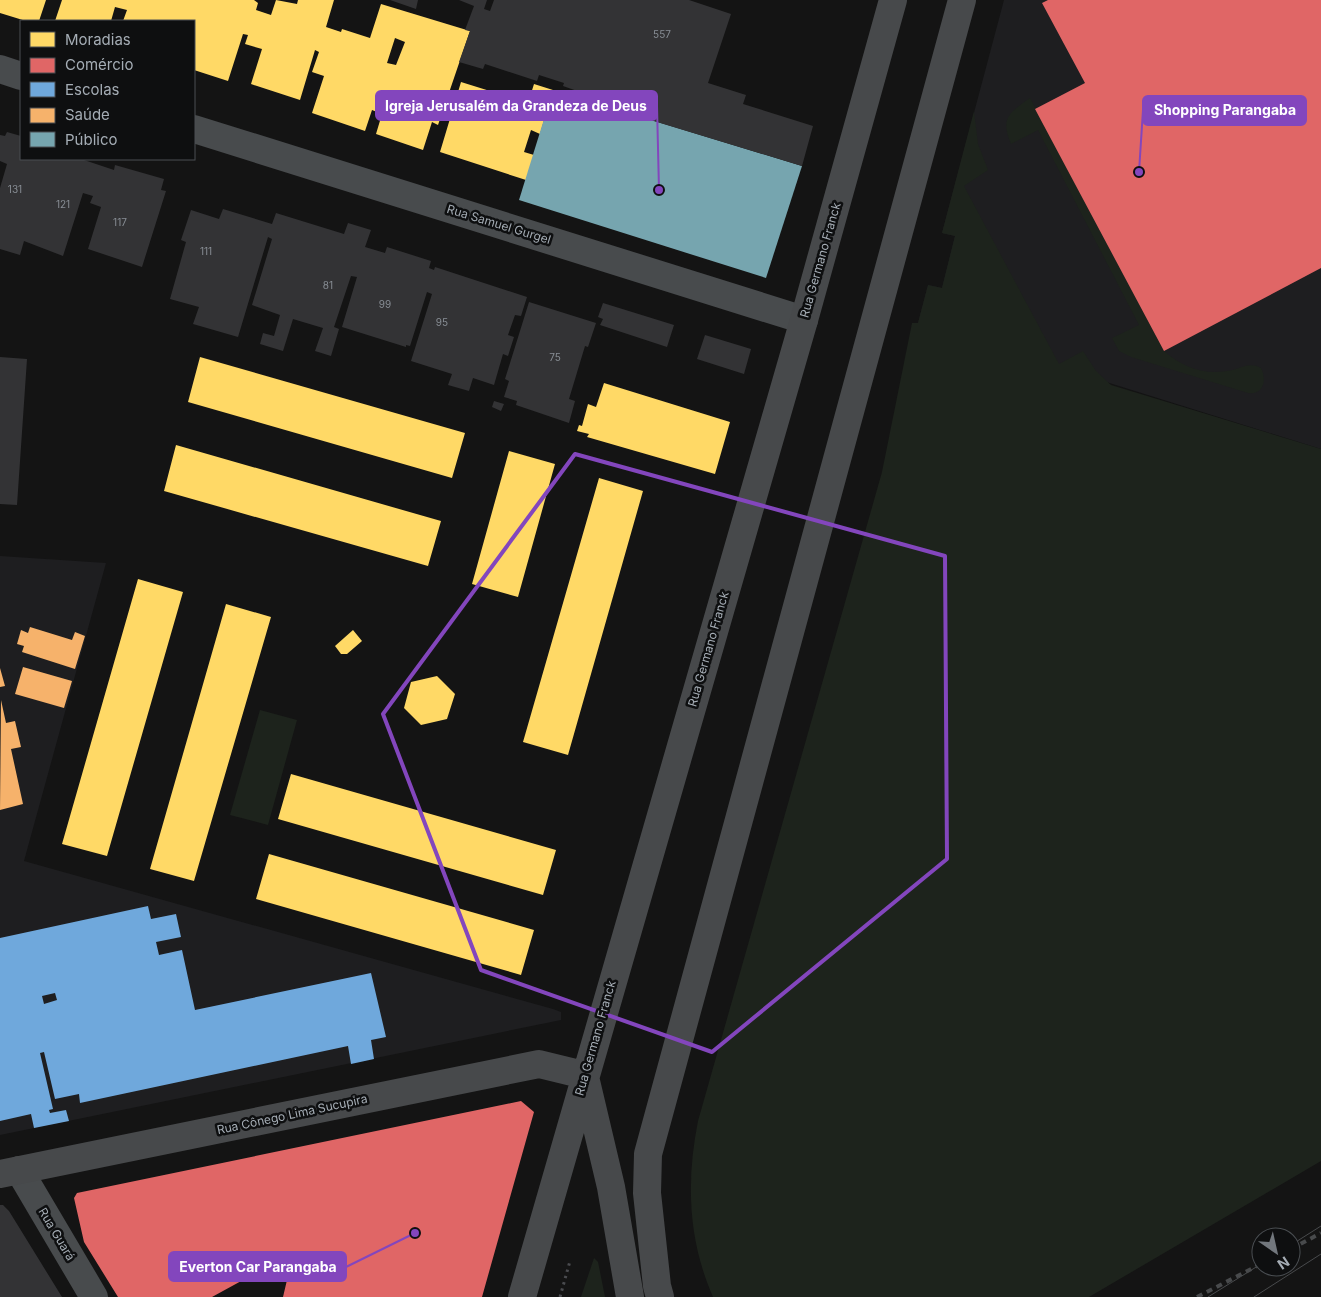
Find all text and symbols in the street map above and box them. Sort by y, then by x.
legend [20,20,195,160]
house number: 557 [653,28,671,40]
text: Moradias [65,30,131,49]
text: Comércio [65,55,133,74]
text: Escolas [65,80,120,99]
callout: Igreja Jerusalém da Grandeza de Deus [376,91,657,120]
callout: Shopping Parangaba [1143,96,1306,125]
text: Igreja Jerusalém da Grandeza de Deus [385,97,647,114]
text: Shopping Parangaba [1154,101,1296,118]
text: Saúde [65,105,110,124]
text: Público [65,130,117,149]
house number: 131 [8,183,22,195]
house number: 121 [56,198,70,210]
street label: Rua Germano Franck [796,200,844,319]
street label: Rua Samuel Gurgel [445,201,553,247]
house number: 117 [113,216,127,228]
house number: 111 [200,245,212,257]
house number: 81 [323,279,333,291]
house number: 99 [379,298,391,310]
house number: 95 [436,316,448,328]
house number: 75 [549,351,561,363]
street label: Rua Germano Franck [684,589,732,708]
street label: Rua Germano Franck [571,978,619,1097]
street label: Rua Cônego Lima Sucupira [215,1091,369,1137]
street label: Rua Guará [35,1205,79,1263]
north arrow [1251,1227,1301,1277]
callout: Everton Car Parangaba [169,1252,346,1281]
text: N [1274,1253,1293,1273]
text: Everton Car Parangaba [179,1258,337,1275]

